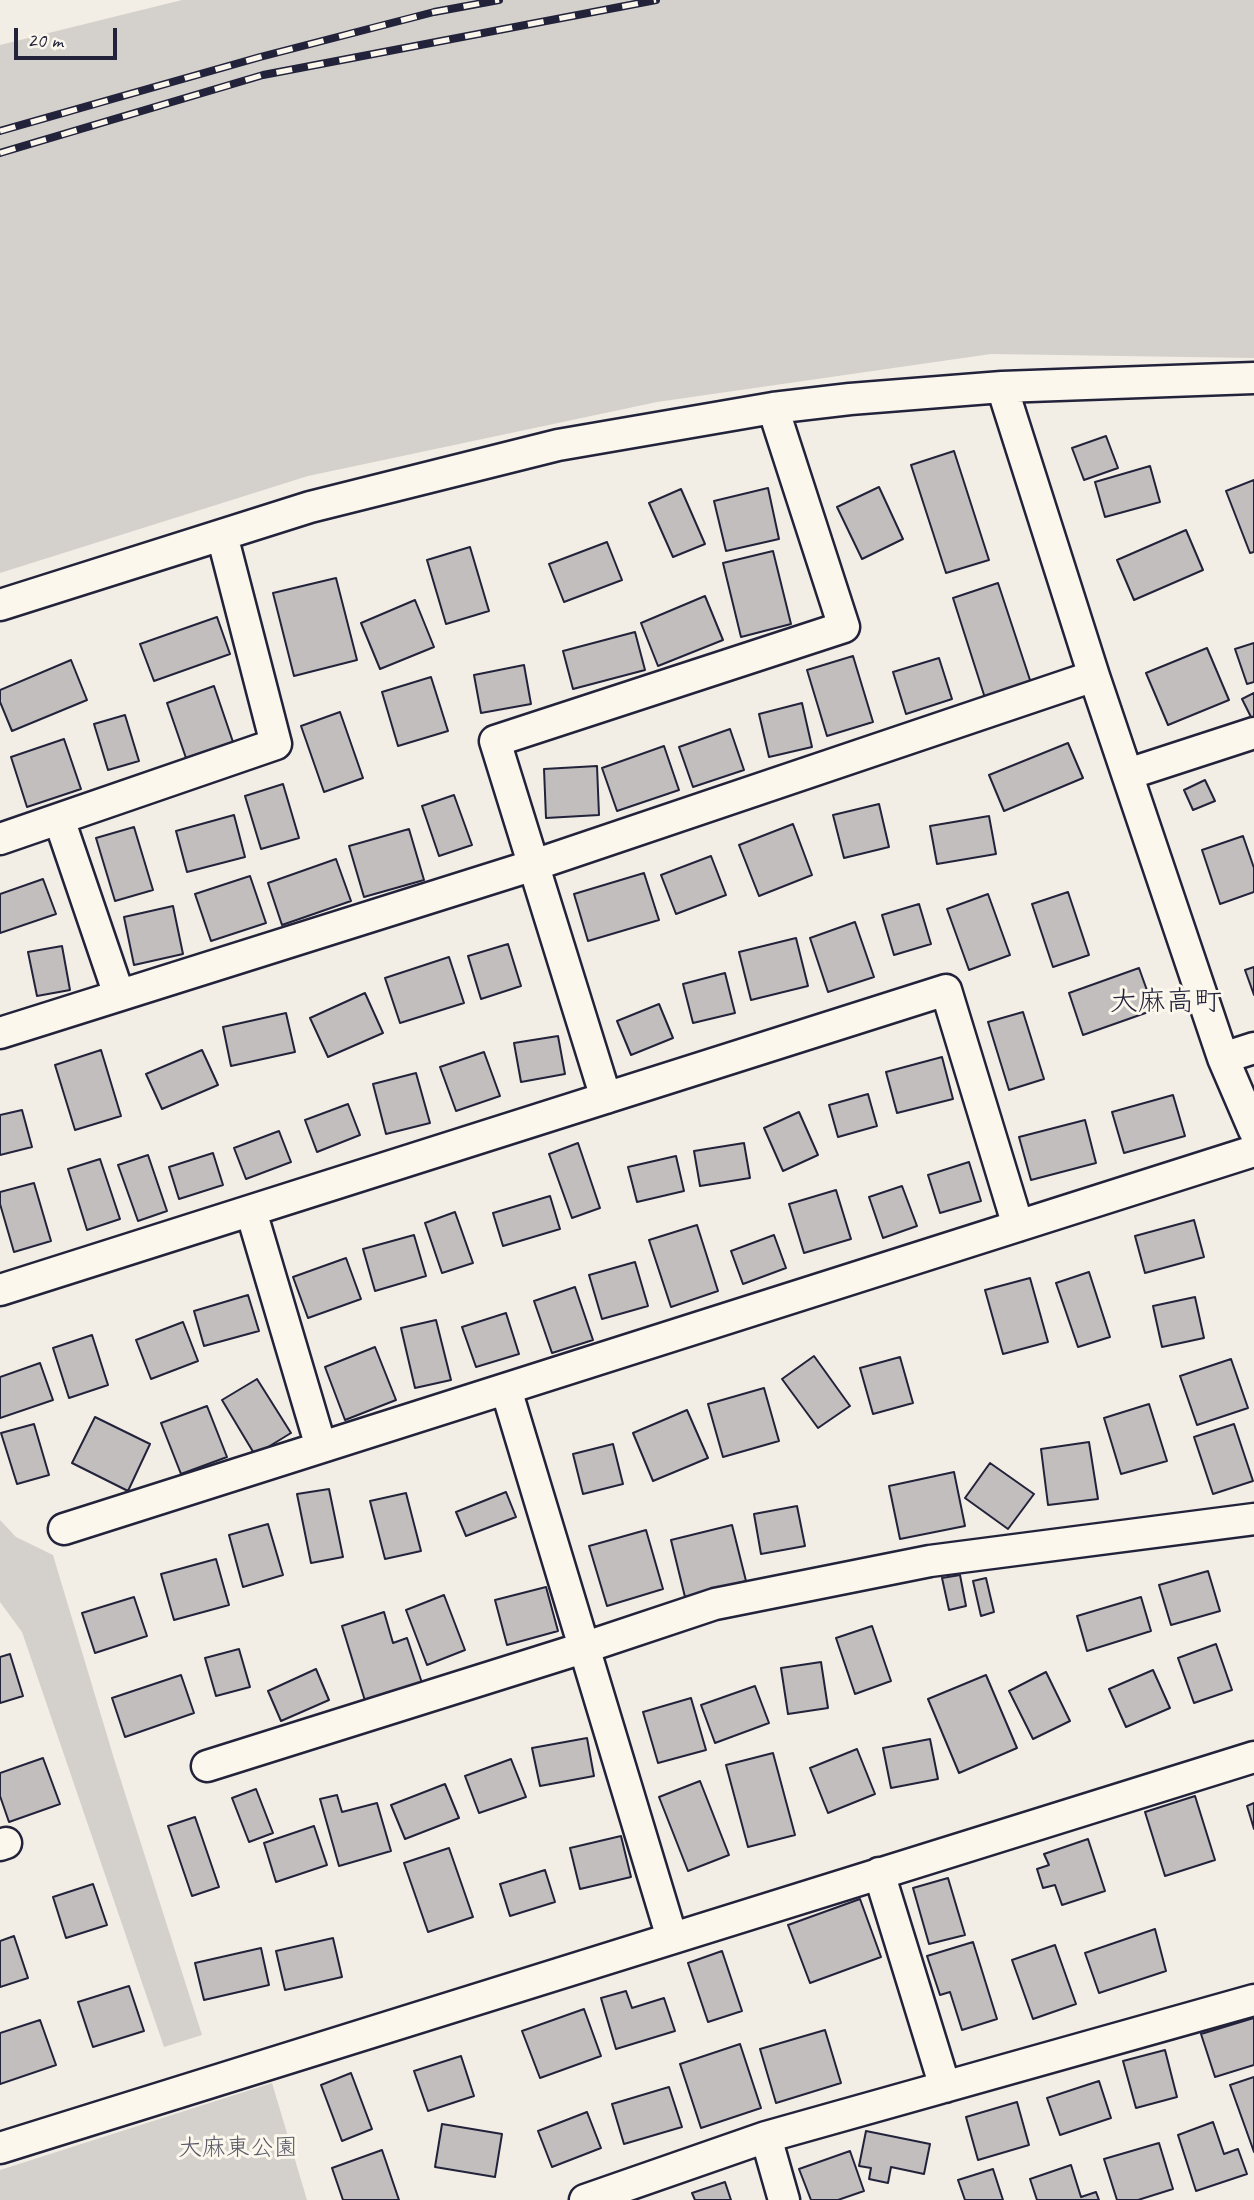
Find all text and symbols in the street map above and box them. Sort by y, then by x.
scale bar [18,14,121,58]
text: 20 m [27,27,63,53]
district label: 大麻高町 [1110,986,1222,1020]
park label: 大麻東公園 [178,2135,298,2163]

